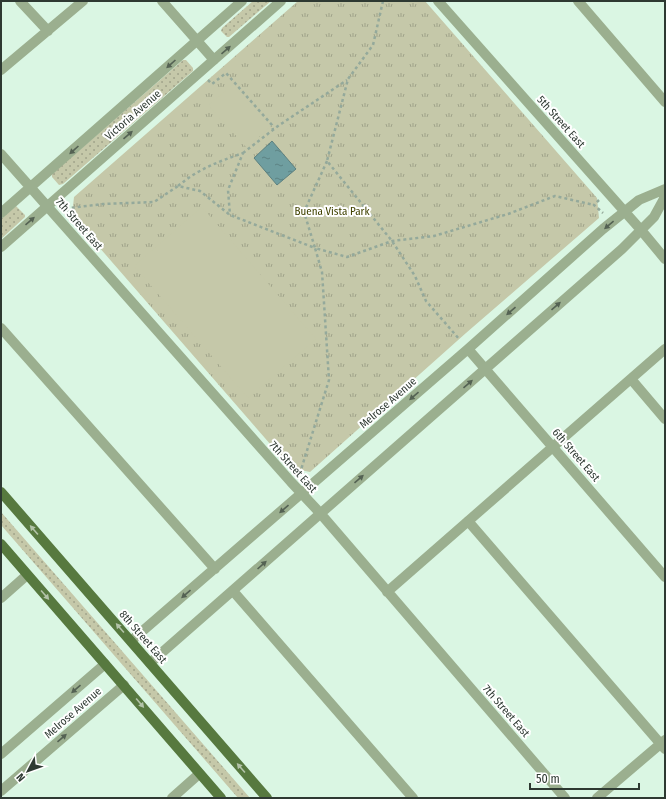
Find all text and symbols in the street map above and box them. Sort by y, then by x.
one-way arrow [221,45,231,54]
one-way arrow [166,59,176,68]
street label: Victoria Avenue [102,87,164,143]
street label: 5th Street East [534,93,588,151]
one-way arrow [123,131,133,140]
one-way arrow [68,145,79,154]
street label: 7th Street East [53,195,105,253]
park label: Buena Vista Park [294,205,370,218]
one-way arrow [26,217,35,226]
one-way arrow [604,220,614,229]
one-way arrow [551,302,562,311]
one-way arrow [506,306,517,315]
street label: Melrose Avenue [357,375,419,431]
one-way arrow [463,380,472,389]
one-way arrow [408,392,419,401]
street label: 6th Street East [550,426,603,484]
street label: 7th Street East [267,439,320,496]
one-way arrow [354,474,364,483]
one-way arrow [278,505,289,514]
one-way arrow [29,525,39,535]
one-way arrow [256,560,267,569]
one-way arrow [40,590,50,600]
one-way arrow [180,590,191,599]
street label: 8th Street East [117,608,170,666]
one-way arrow [115,622,124,633]
street label: 7th Street East [480,682,532,740]
street label: Melrose Avenue [42,685,104,741]
one-way arrow [70,685,81,694]
one-way arrow [135,698,144,709]
one-way arrow [57,733,67,743]
north arrow [8,751,48,791]
one-way arrow [237,764,246,773]
scale bar [530,765,639,791]
text: N [14,770,28,784]
text: 50 m [536,772,560,786]

